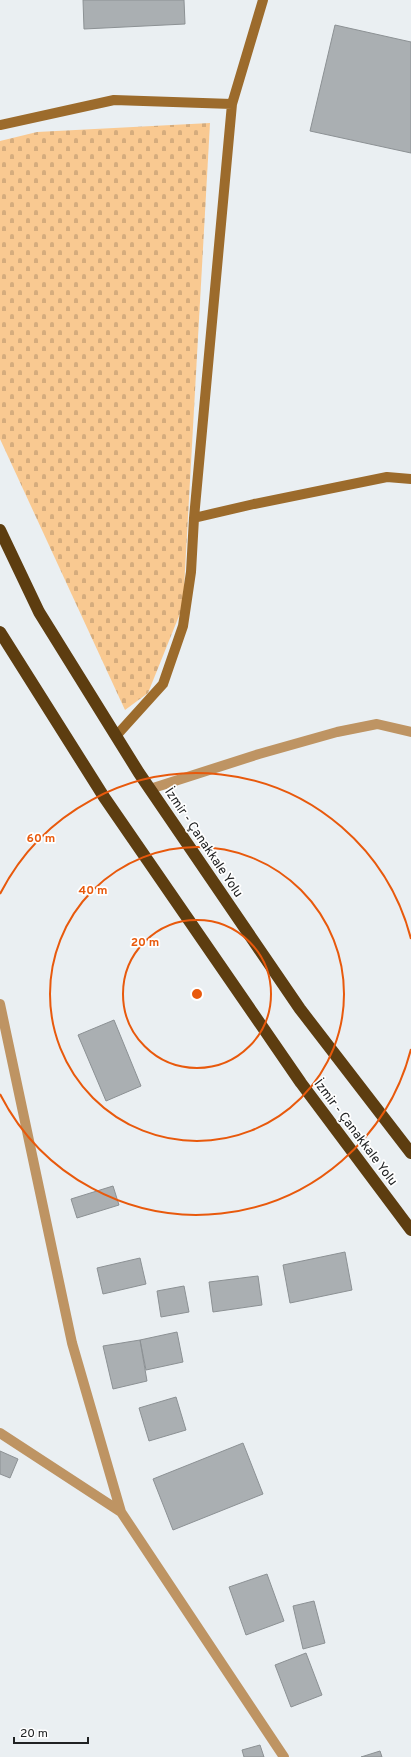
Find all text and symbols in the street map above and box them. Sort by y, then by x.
street label: İzmir - Çanakkale Yolu [160,784,247,901]
text: 60 m [27,831,55,847]
text: 40 m [78,883,108,899]
text: 20 m [131,935,159,951]
centre of rings [190,987,204,1001]
street label: İzmir - Çanakkale Yolu [310,1076,402,1189]
scale bar [14,1719,88,1745]
text: 20 m [20,1726,48,1742]

